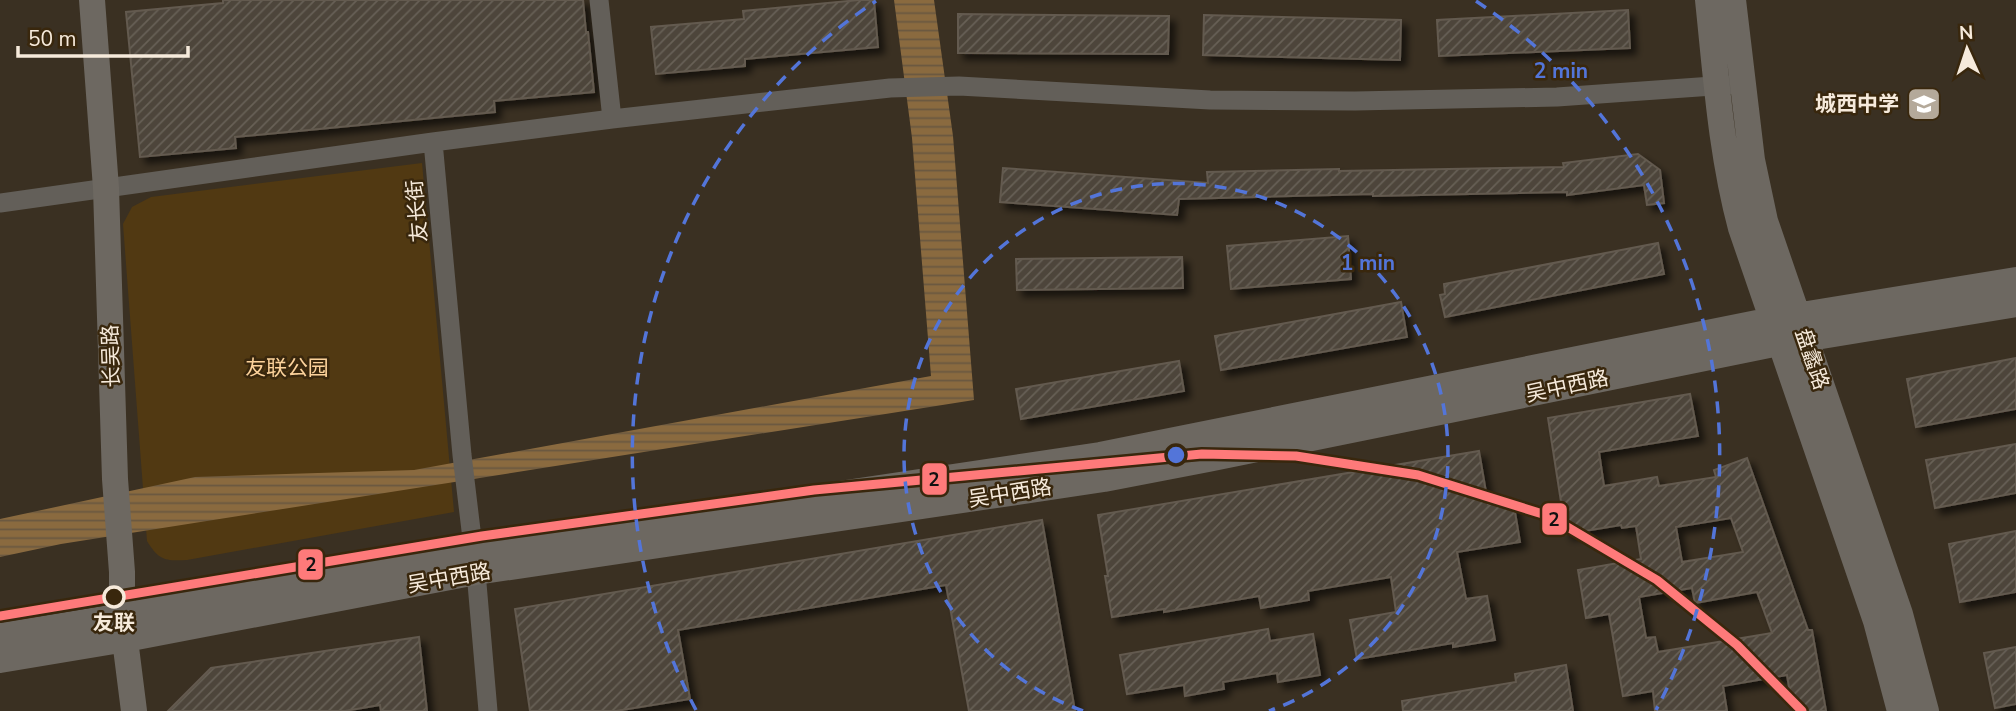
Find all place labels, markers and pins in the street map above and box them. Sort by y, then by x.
school or university icon: 城西中学 [1905,85,1943,123]
place label: 城西中学 [1815,90,1899,118]
centre of rings [1164,443,1188,467]
marker: 友联 [103,586,125,608]
place label: 友联 [93,609,135,637]

